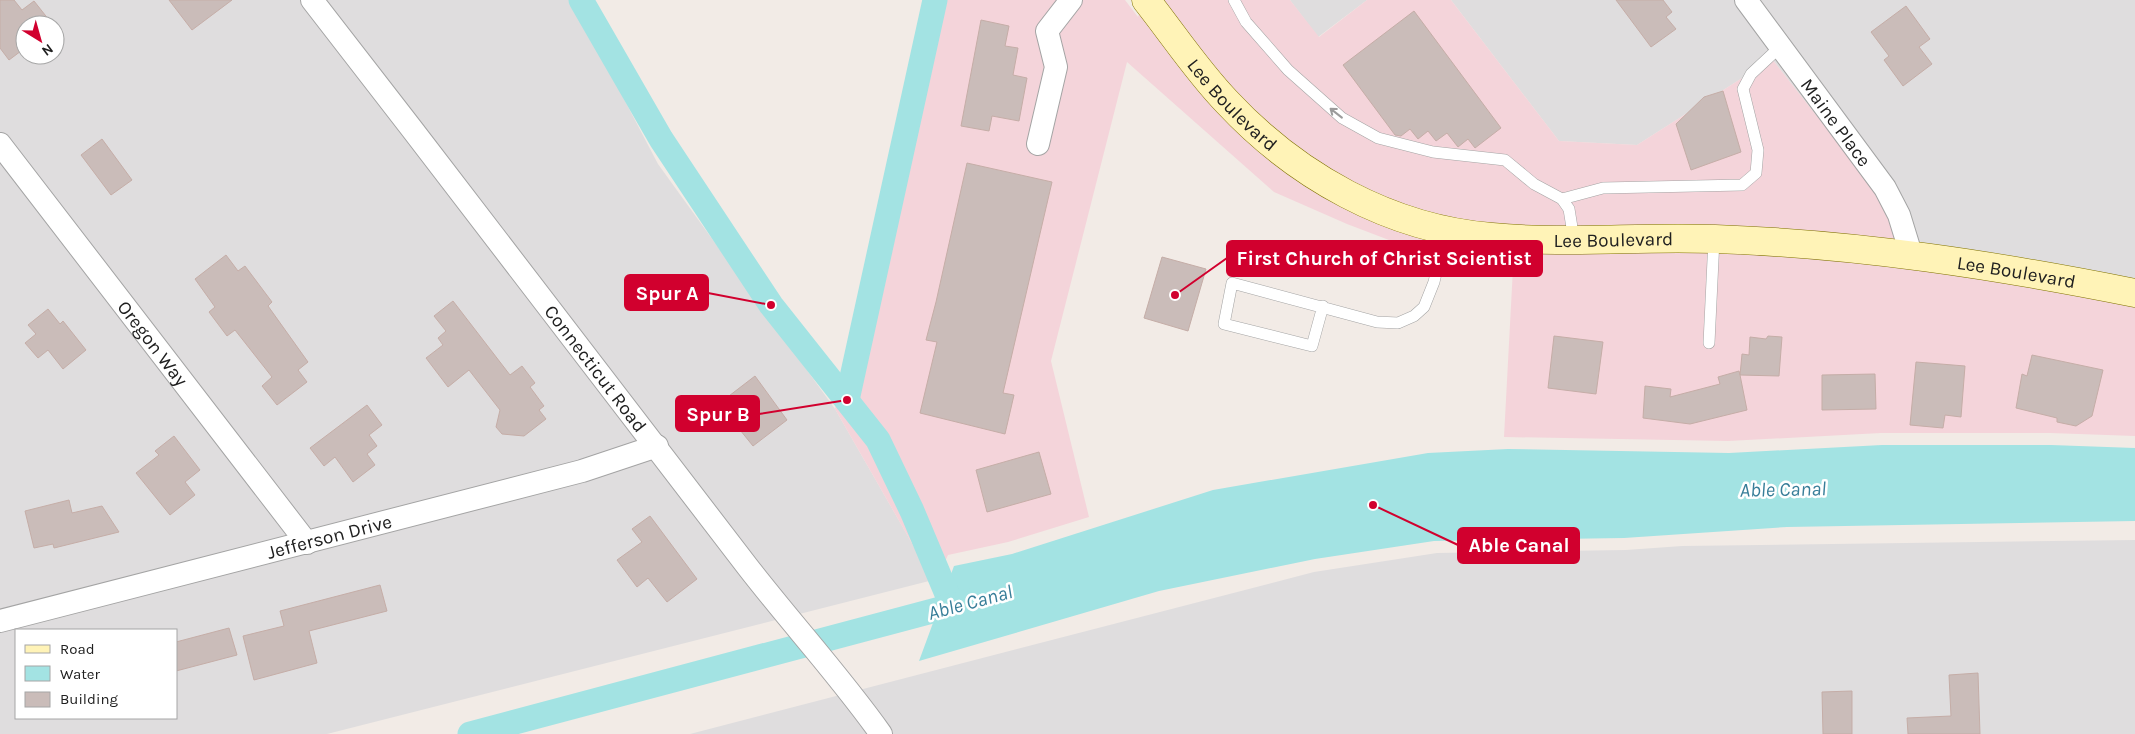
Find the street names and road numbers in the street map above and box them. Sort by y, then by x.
street label: Lee Boulevard [1182,55,1281,156]
street label: Maine Place [1796,75,1875,171]
street label: Lee Boulevard [1553,228,1673,252]
street label: Lee Boulevard [1955,252,2077,293]
street label: Oregon Way [113,297,192,391]
street label: Connecticut Road [540,301,651,437]
street label: Jefferson Drive [265,510,394,564]

